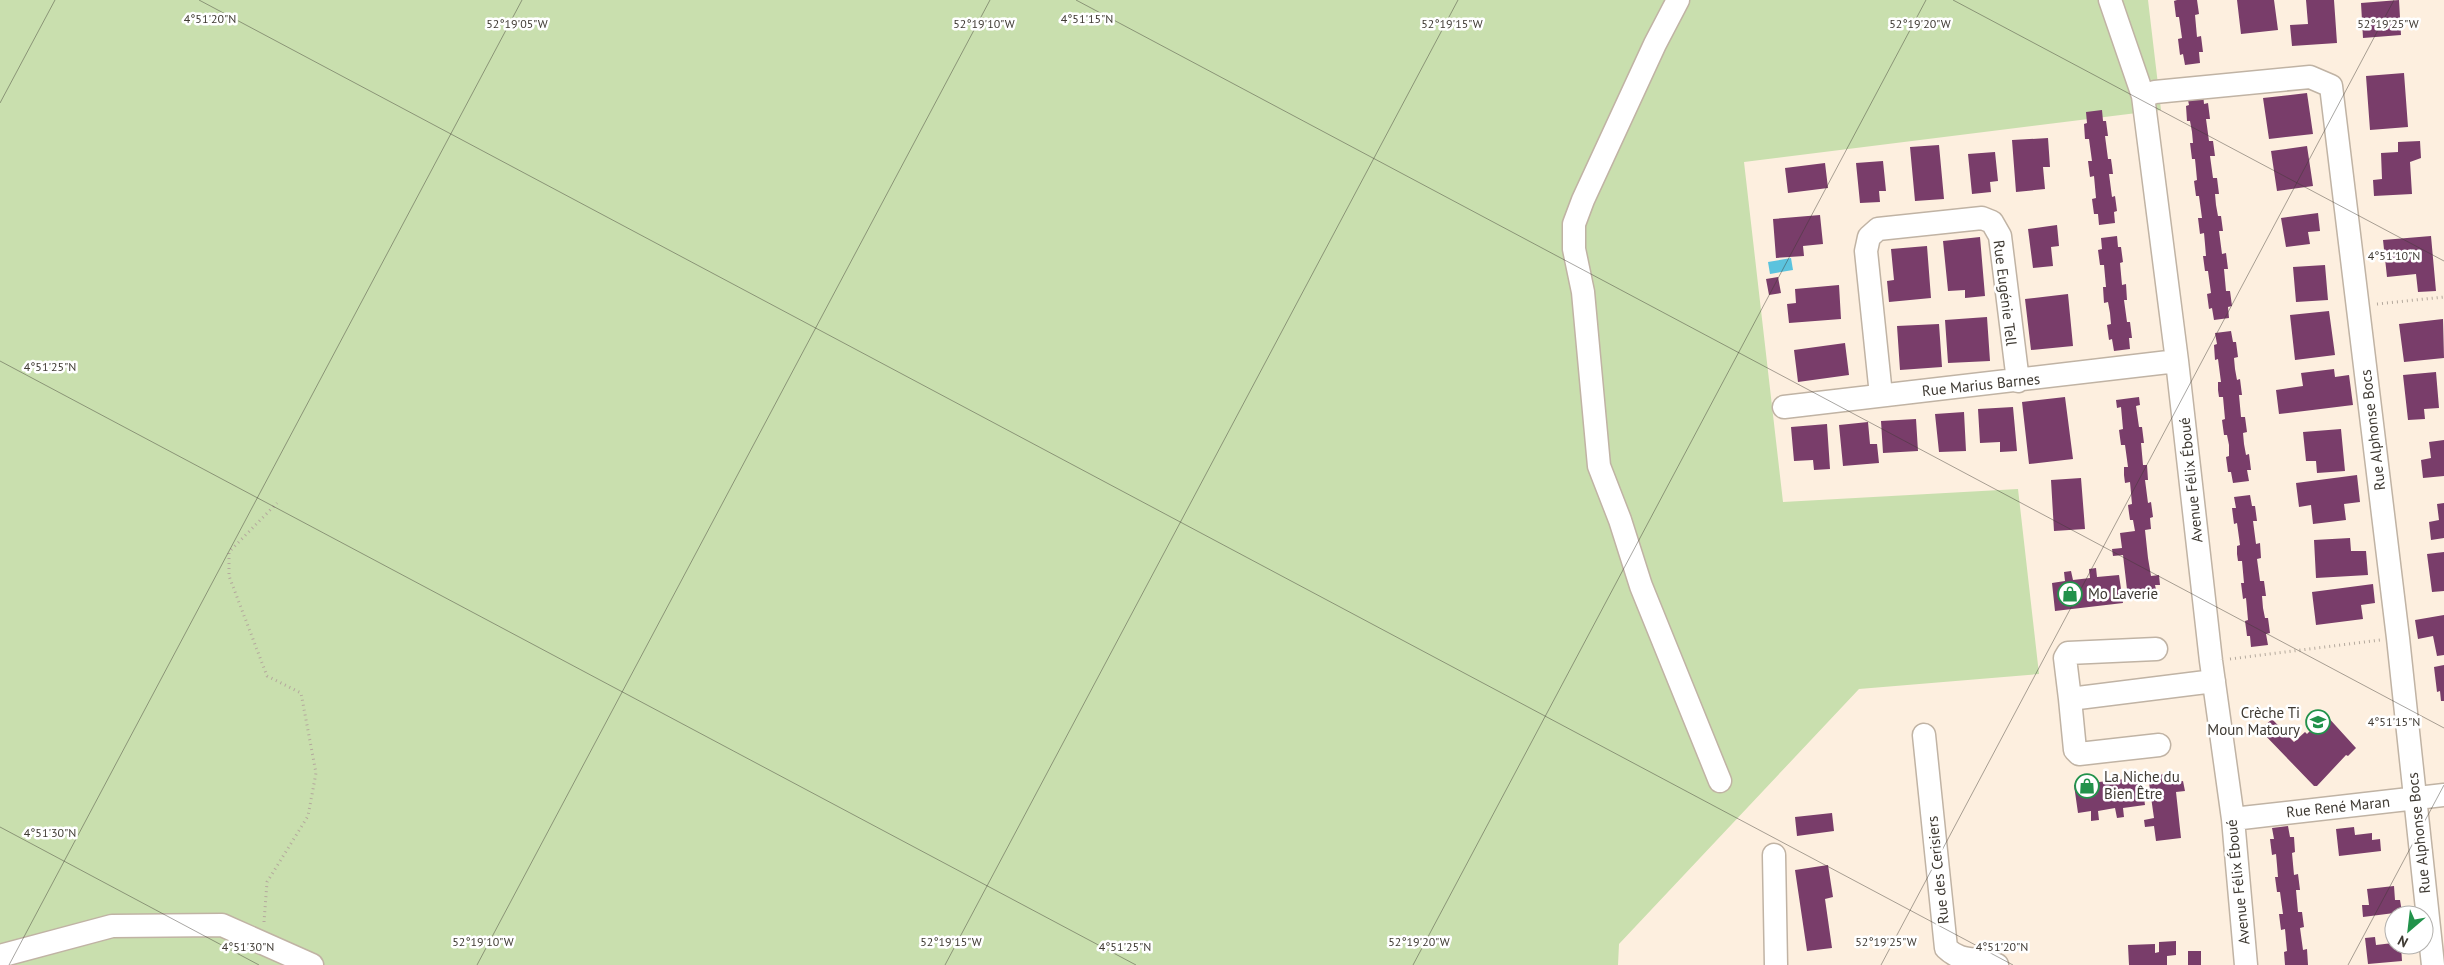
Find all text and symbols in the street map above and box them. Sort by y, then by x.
text: 4°51'20"N [184,11,236,26]
text: 4°51'15"N [1061,11,1113,26]
text: 52°19'05"W [486,16,548,31]
text: 52°19'10"W [953,16,1015,31]
text: 52°19'15"W [1421,16,1483,31]
text: 52°19'20"W [1889,16,1951,31]
text: 52°19'25"W [2357,16,2419,31]
street label: Rue Eugénie Tell [1990,239,2021,348]
text: 4°51'10"N [2368,248,2420,263]
text: 4°51'25"N [24,359,76,374]
street label: Rue Marius Barnes [1921,369,2041,400]
street label: Rue Alphonse Bocs [2356,369,2389,492]
street label: Avenue Félix Éboué [2174,417,2207,544]
shop icon: Mo Laverie [2057,581,2083,607]
place label: Mo Laverie [2088,584,2158,603]
place label: Crèche Ti Moun Matoury [2207,703,2300,739]
school or university icon: Crèche Ti Moun Matoury [2305,709,2331,735]
text: 4°51'15"N [2368,714,2420,729]
place label: La Niche du Bien Être [2104,767,2180,803]
street label: Rue Alphonse Bocs [2403,772,2434,894]
shop icon: La Niche du Bien Être [2074,773,2100,799]
street label: Rue René Maran [2285,792,2391,821]
street label: Rue des Cerisiers [1922,815,1953,925]
street label: Avenue Félix Éboué [2221,819,2254,946]
text: 4°51'30"N [24,825,76,840]
north arrow [2384,905,2434,955]
text: N [2395,931,2411,952]
text: 52°19'10"W [452,934,514,949]
text: 52°19'15"W [920,934,982,949]
text: 52°19'20"W [1388,934,1450,949]
text: 52°19'25"W [1855,934,1917,949]
text: 4°51'30"N [222,939,274,954]
text: 4°51'25"N [1099,939,1151,954]
text: 4°51'20"N [1976,939,2028,954]

